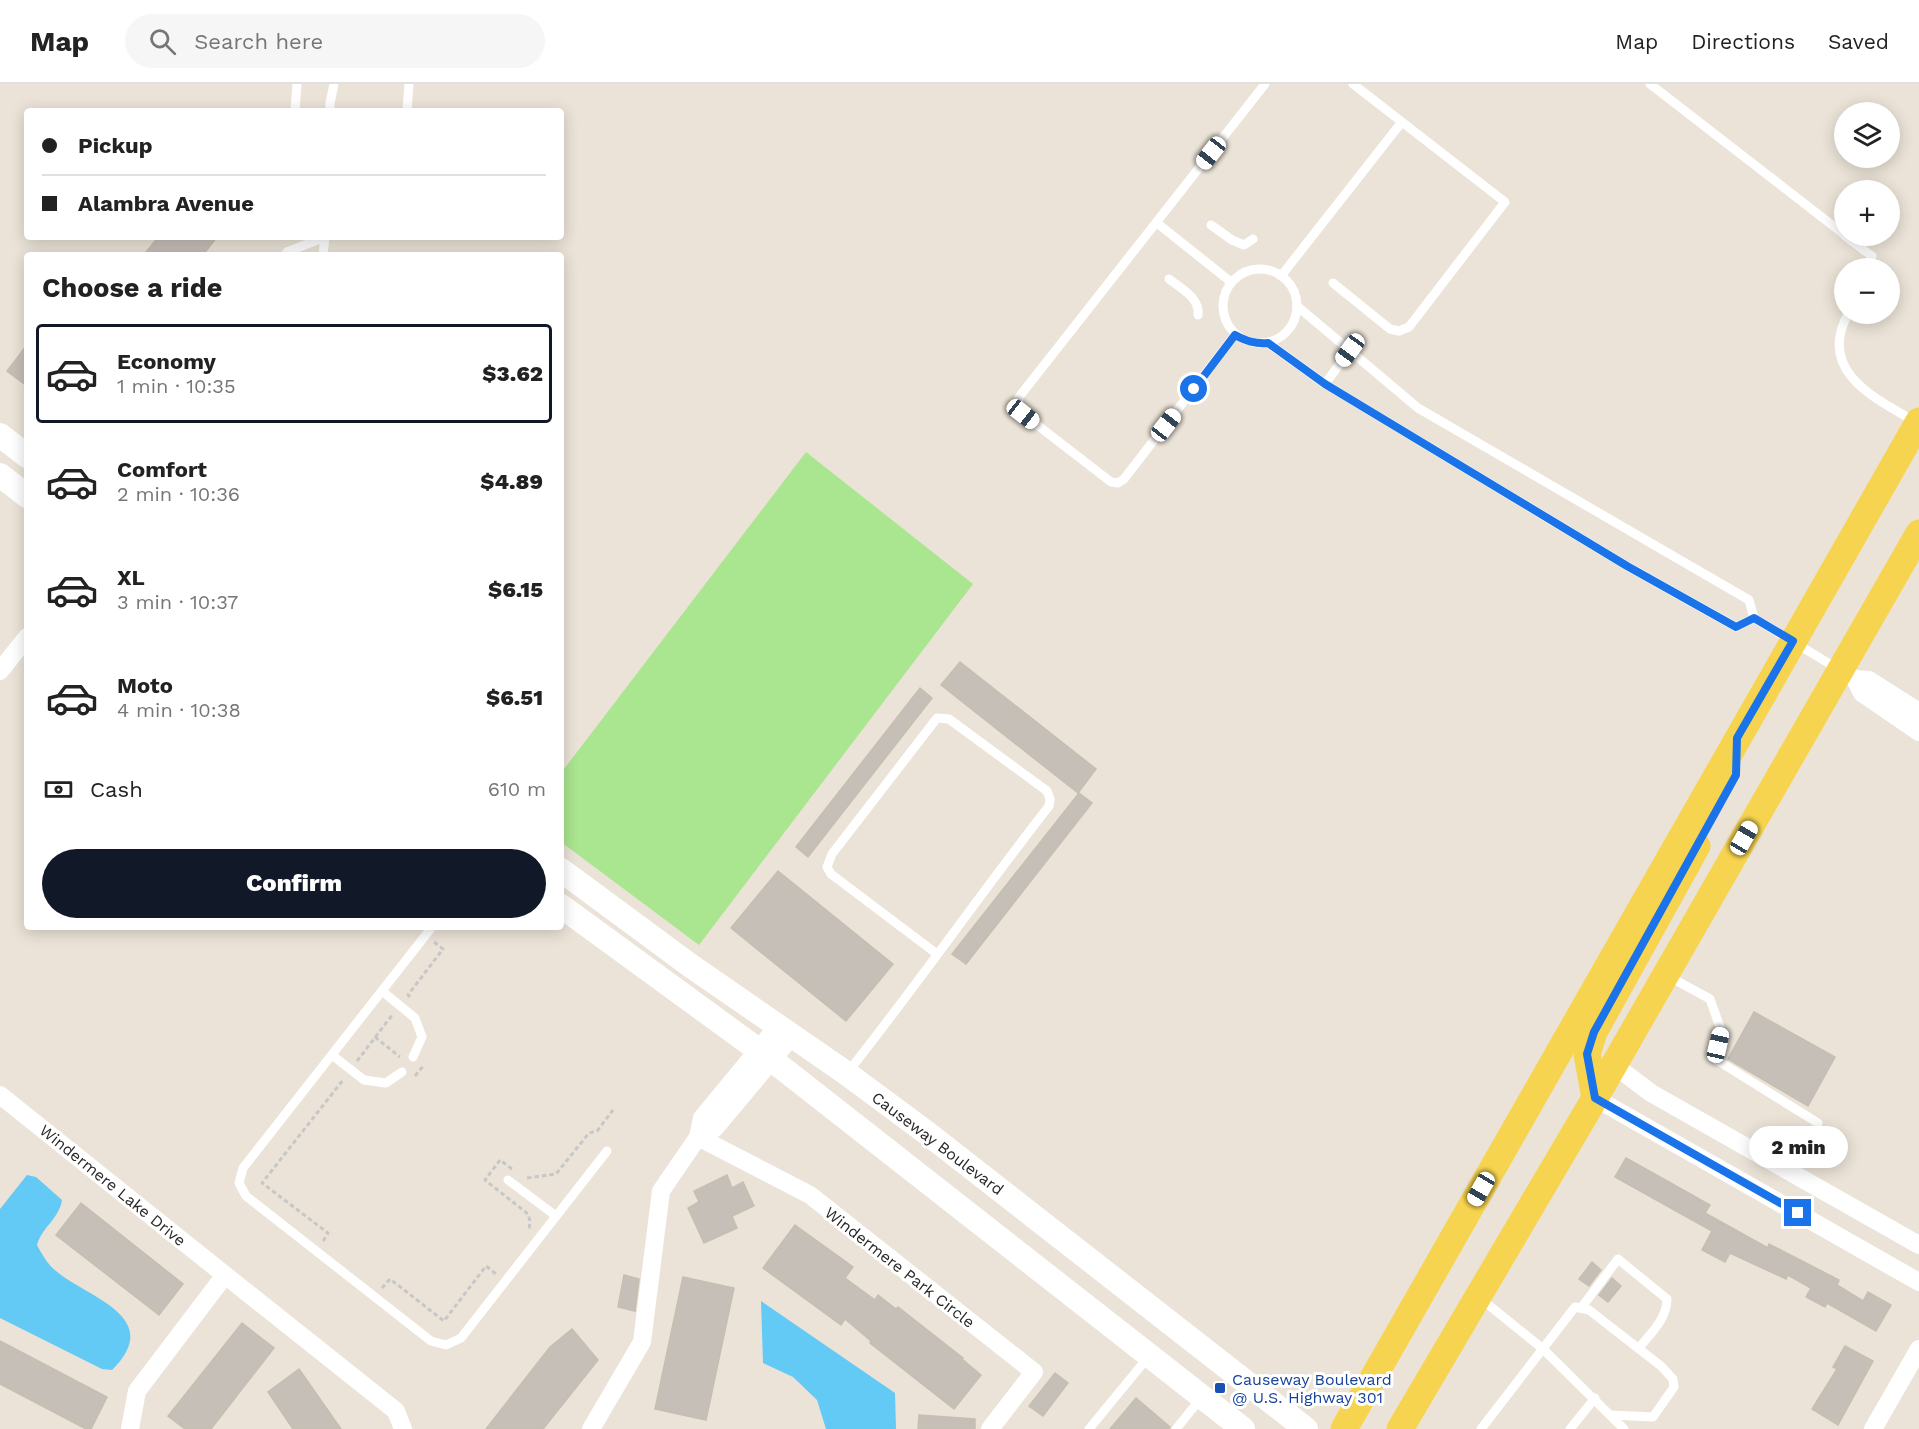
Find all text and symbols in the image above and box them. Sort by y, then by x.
search box [125,14,545,68]
text: Map [30,25,89,58]
icon: search [146,25,179,58]
text: Search here [194,29,323,54]
text: Map [1615,29,1658,54]
text: Directions [1691,29,1795,54]
text: Saved [1828,29,1889,54]
map controls [1834,102,1900,324]
button: layers [1834,102,1900,168]
text: Pickup [78,133,153,158]
car [1193,133,1229,173]
button: + [1834,180,1900,246]
text: Alambra Avenue [78,191,254,216]
button: − [1834,258,1900,324]
text: Choose a ride [42,272,222,304]
car [1332,330,1368,370]
icon: car [45,347,99,401]
text: Economy [117,349,216,374]
text: $3.62 [482,361,543,386]
text: 1 min · 10:35 [117,374,236,398]
route start [1180,375,1207,402]
car [1003,396,1043,432]
car [1148,405,1184,445]
icon: car [45,455,99,509]
text: Comfort [117,457,207,482]
text: $4.89 [480,469,543,494]
text: 2 min · 10:36 [117,482,240,506]
icon: car [45,563,99,617]
text: XL [117,565,145,590]
text: $6.15 [488,577,543,602]
text: 3 min · 10:37 [117,590,238,614]
icon: car [45,671,99,725]
text: Moto [117,673,173,698]
text: $6.51 [486,685,543,710]
text: 4 min · 10:38 [117,698,241,722]
icon: cash [42,773,75,806]
text: Cash [90,777,143,802]
text: 610 m [488,777,546,801]
car [1727,818,1761,858]
button: Confirm [42,849,546,918]
car [1705,1025,1731,1065]
street label: Causeway Boulevard [868,1088,1007,1199]
street label: Windermere Lake Drive [36,1121,190,1250]
callout: 2 min [1748,1126,1848,1168]
text: 2 min [1771,1135,1826,1159]
car [1464,1169,1498,1209]
route end [1784,1199,1811,1226]
street label: Windermere Park Circle [821,1203,978,1332]
place label: Causeway Boulevard @ U.S. Highway 301 [1232,1370,1392,1407]
marker: Causeway Boulevard @ U.S. Highway 301 [1213,1381,1227,1395]

